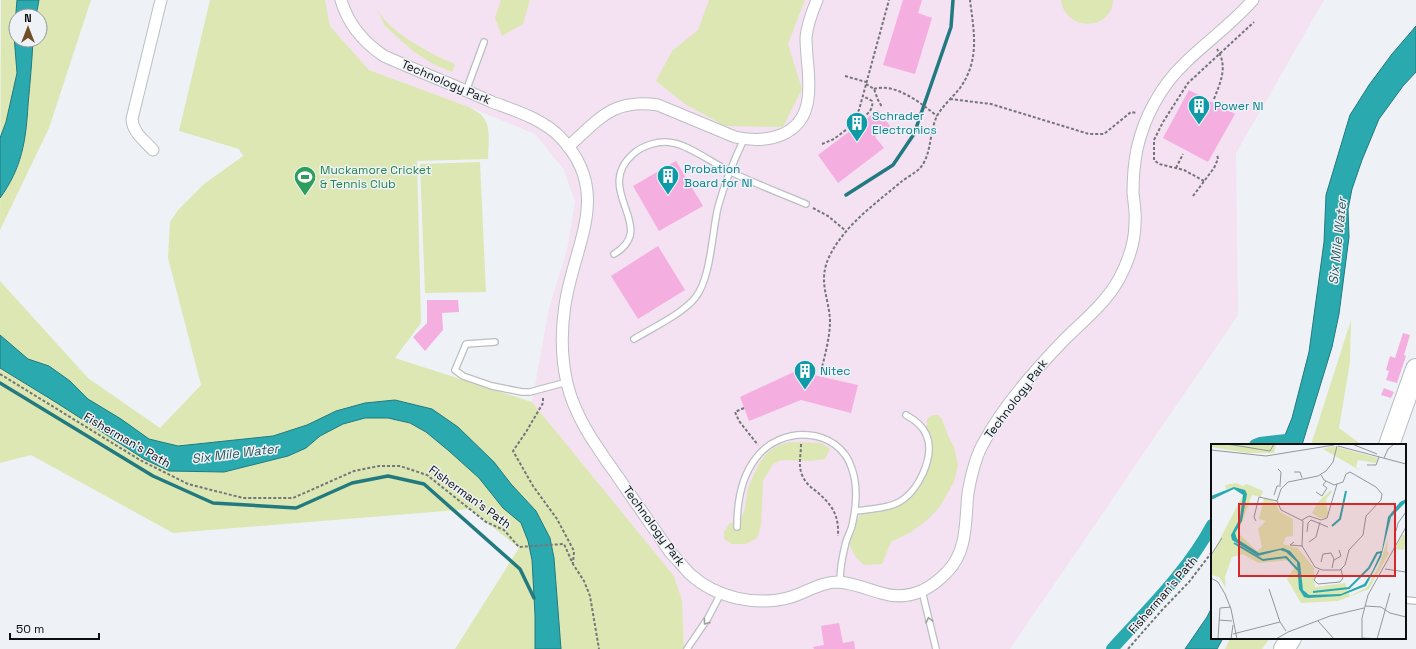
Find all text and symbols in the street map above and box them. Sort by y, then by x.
north arrow [8,8,48,48]
text: N [24,11,32,25]
street label: Technology Park [399,56,494,108]
building icon: Power NI [1186,93,1212,126]
place label: Power NI [1214,98,1263,114]
place label: Schrader Electronics [872,108,937,138]
building icon: Schrader Electronics [844,110,870,143]
place label: Probation Board for NI [684,161,752,191]
place label: Muckamore Cricket & Tennis Club [320,162,431,192]
building icon: Probation Board for NI [655,163,681,196]
sports icon: Muckamore Cricket & Tennis Club [292,164,318,197]
water label: Six Mile Water [1324,195,1351,285]
street label: Technology Park [981,356,1052,442]
building icon: Nitec [792,358,818,391]
place label: Nitec [820,363,851,379]
street label: Fisherman's Path [81,409,173,471]
water label: Six Mile Water [191,439,282,467]
inset map [1211,444,1406,639]
street label: Fisherman's Path [426,462,514,532]
street label: Technology Park [619,483,689,570]
street label: Fisherman's Path [1125,553,1201,637]
scale bar [10,615,99,641]
one-way arrow [926,617,934,623]
one-way arrow [703,618,710,625]
text: 50 m [16,621,44,637]

